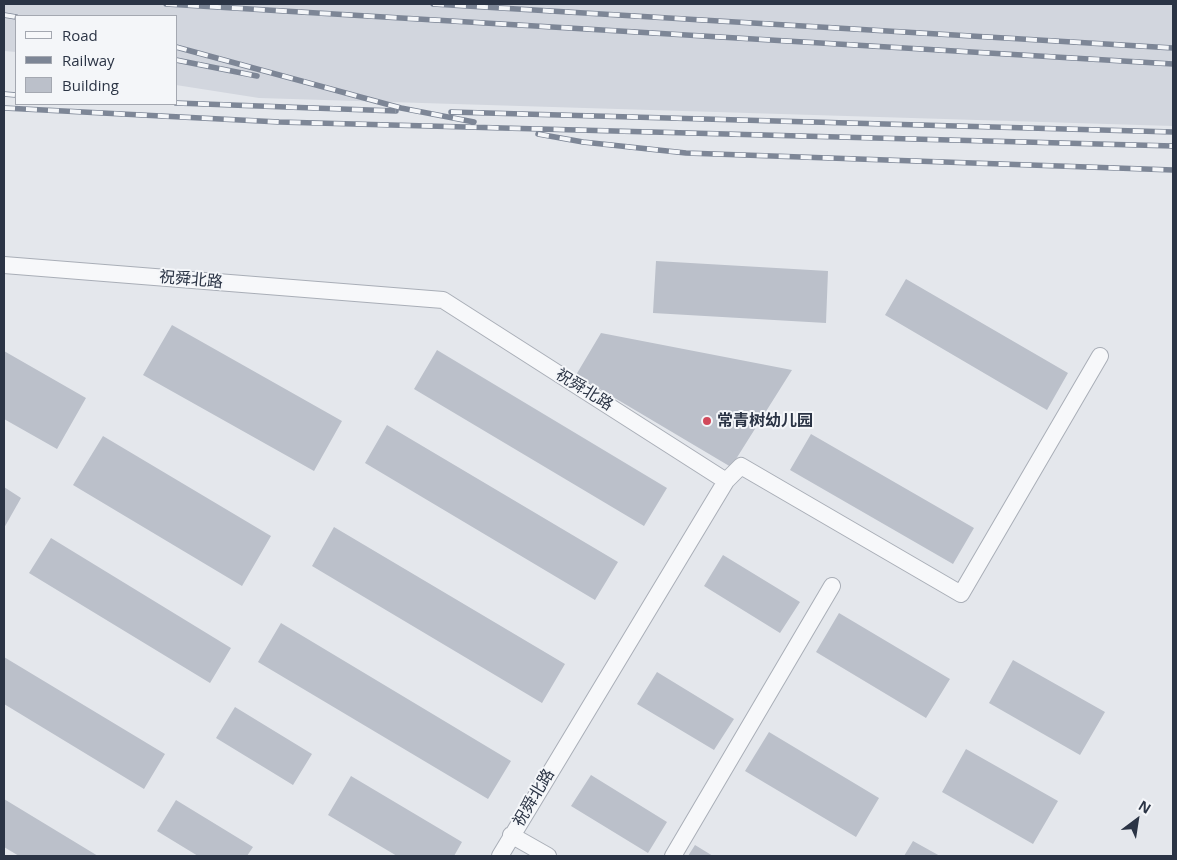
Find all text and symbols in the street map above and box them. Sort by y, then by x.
legend [15,15,178,105]
text: Road [62,25,98,45]
text: Railway [62,50,115,70]
text: Building [62,75,119,95]
street label: 祝舜北路 [158,268,224,292]
street label: 祝舜北路 [552,365,616,415]
place label: 常青树幼儿园 [717,411,813,431]
marker: 常青树幼儿园 [701,415,713,427]
street label: 祝舜北路 [509,766,559,830]
north arrow [1112,795,1162,845]
text: N [1135,796,1155,818]

